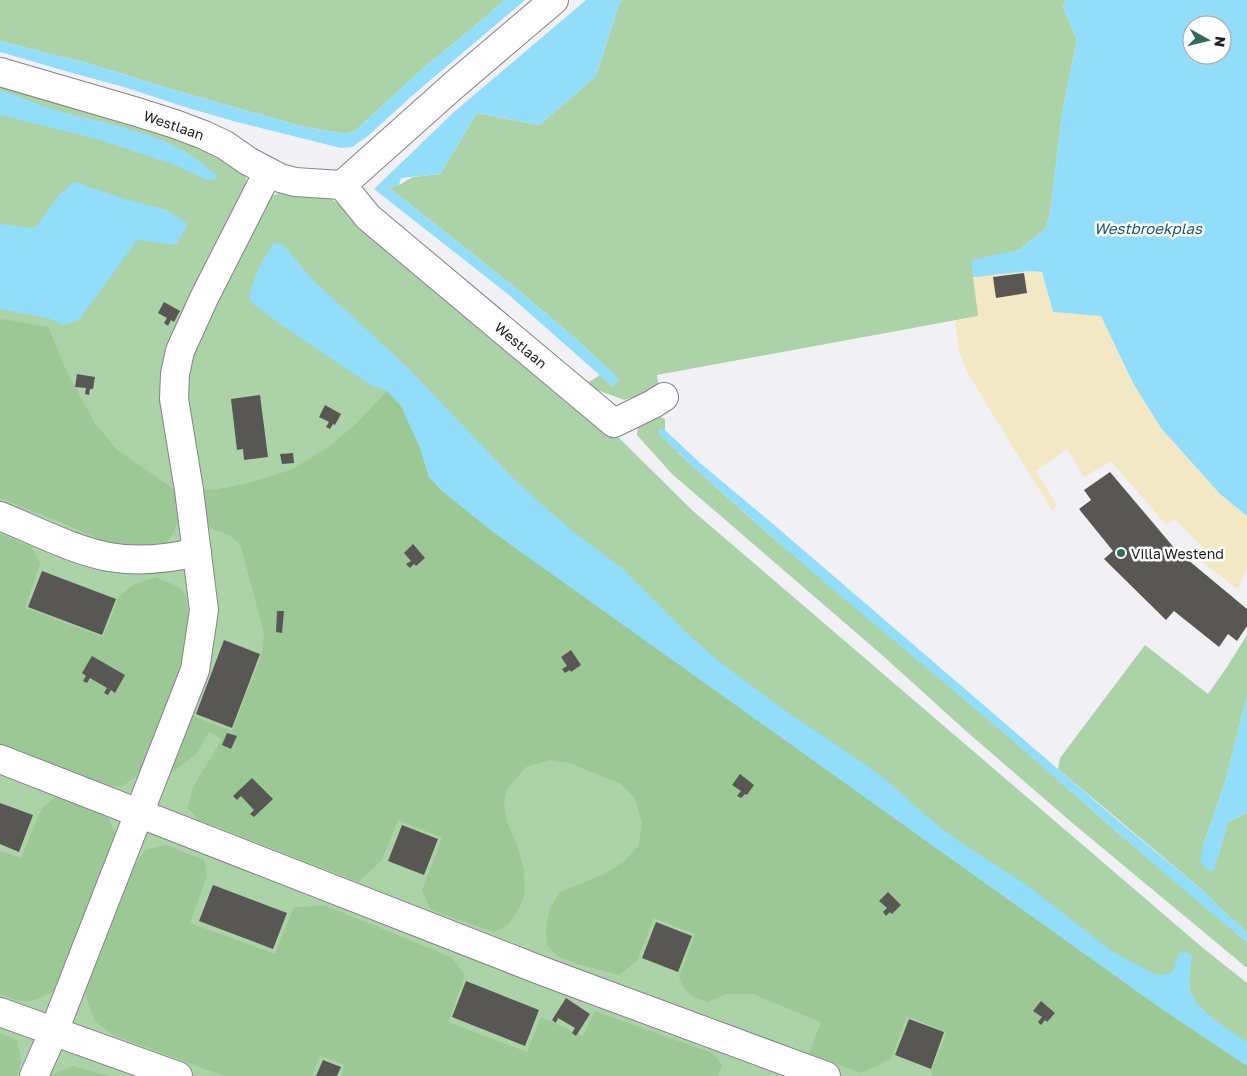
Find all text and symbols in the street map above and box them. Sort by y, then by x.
north arrow [1182,15,1232,65]
text: N [1211,35,1230,48]
street label: Westlaan [141,107,207,143]
water label: Westbroekplas [1094,219,1203,237]
street label: Westlaan [491,318,551,372]
place label: Villa Westend [1131,545,1224,562]
marker: Villa Westend [1115,547,1127,559]

